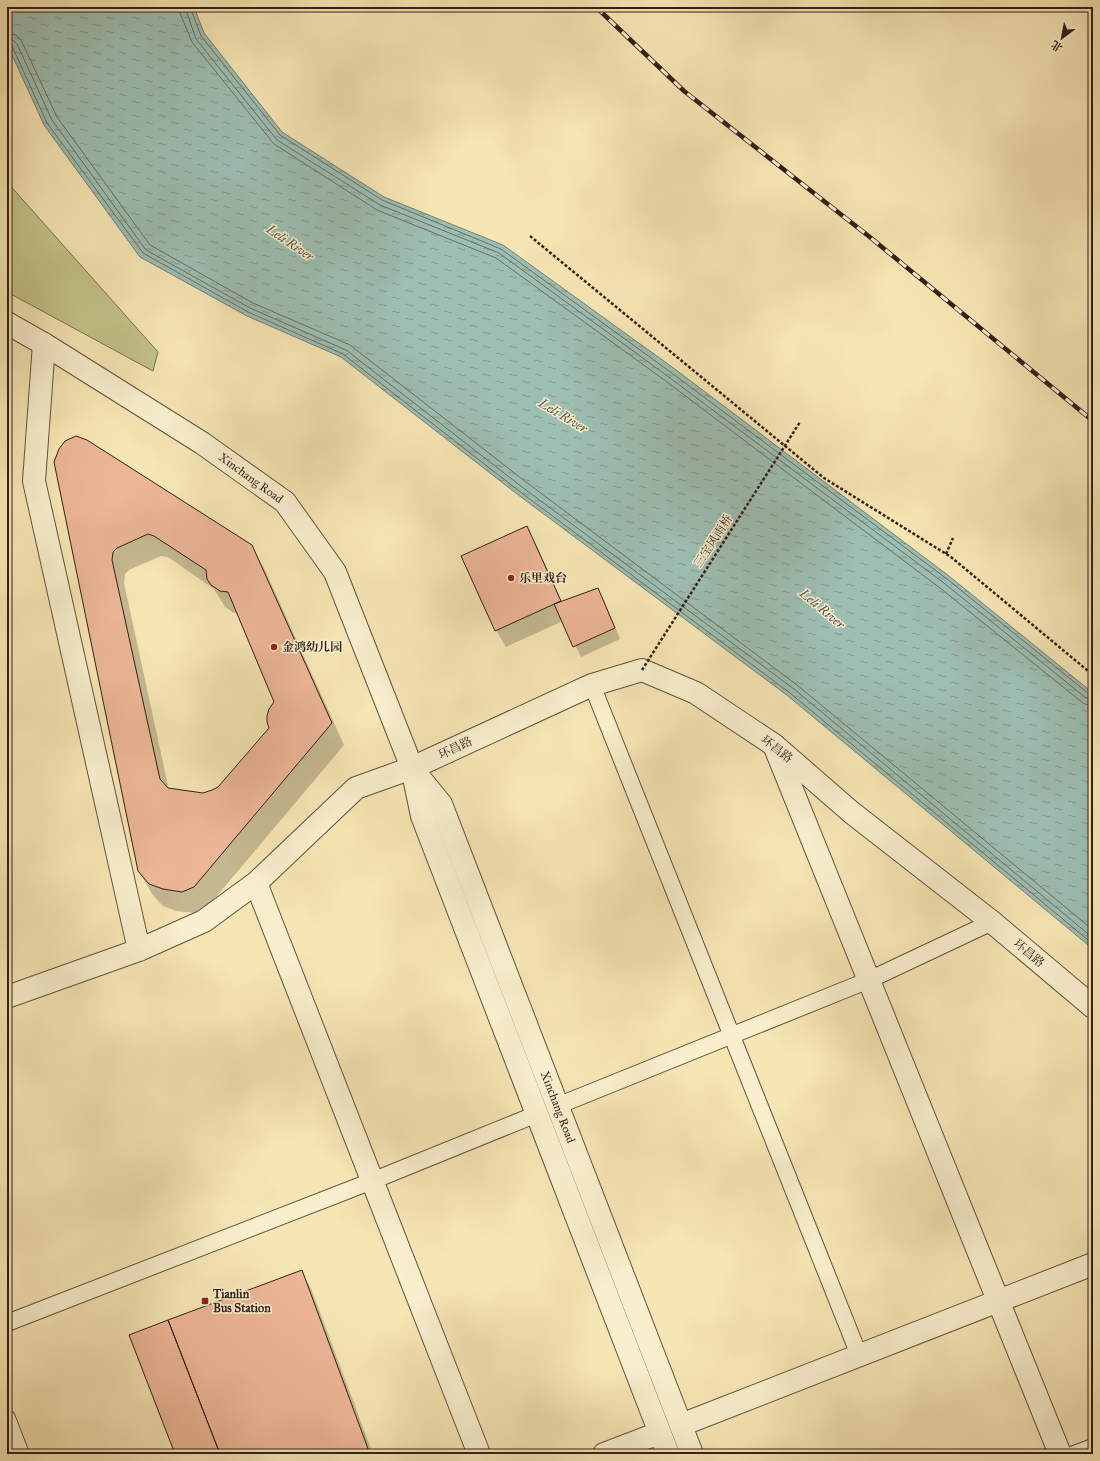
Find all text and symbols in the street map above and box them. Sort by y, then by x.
north arrow [1042,18,1082,58]
text: 北 [1049,38,1065,54]
water label: Leli River [262,221,317,265]
water label: Leli River [535,395,591,437]
street label: Xinchang Road [215,450,286,507]
street label: 三宝风雨桥 [691,512,735,570]
place label: 乐里戏台 [519,571,567,585]
marker: 乐里戏台 [506,573,516,583]
water label: Leli River [795,585,848,633]
place label: 金鸿幼儿园 [282,640,342,654]
marker: 金鸿幼儿园 [269,642,279,652]
street label: 环昌路 [759,732,795,766]
street label: 环昌路 [436,734,474,762]
street label: 环昌路 [1011,936,1047,970]
street label: Xinchang Road [537,1069,578,1145]
place label: Tianlin Bus Station [212,1287,271,1315]
marker: Tianlin Bus Station [200,1296,210,1306]

